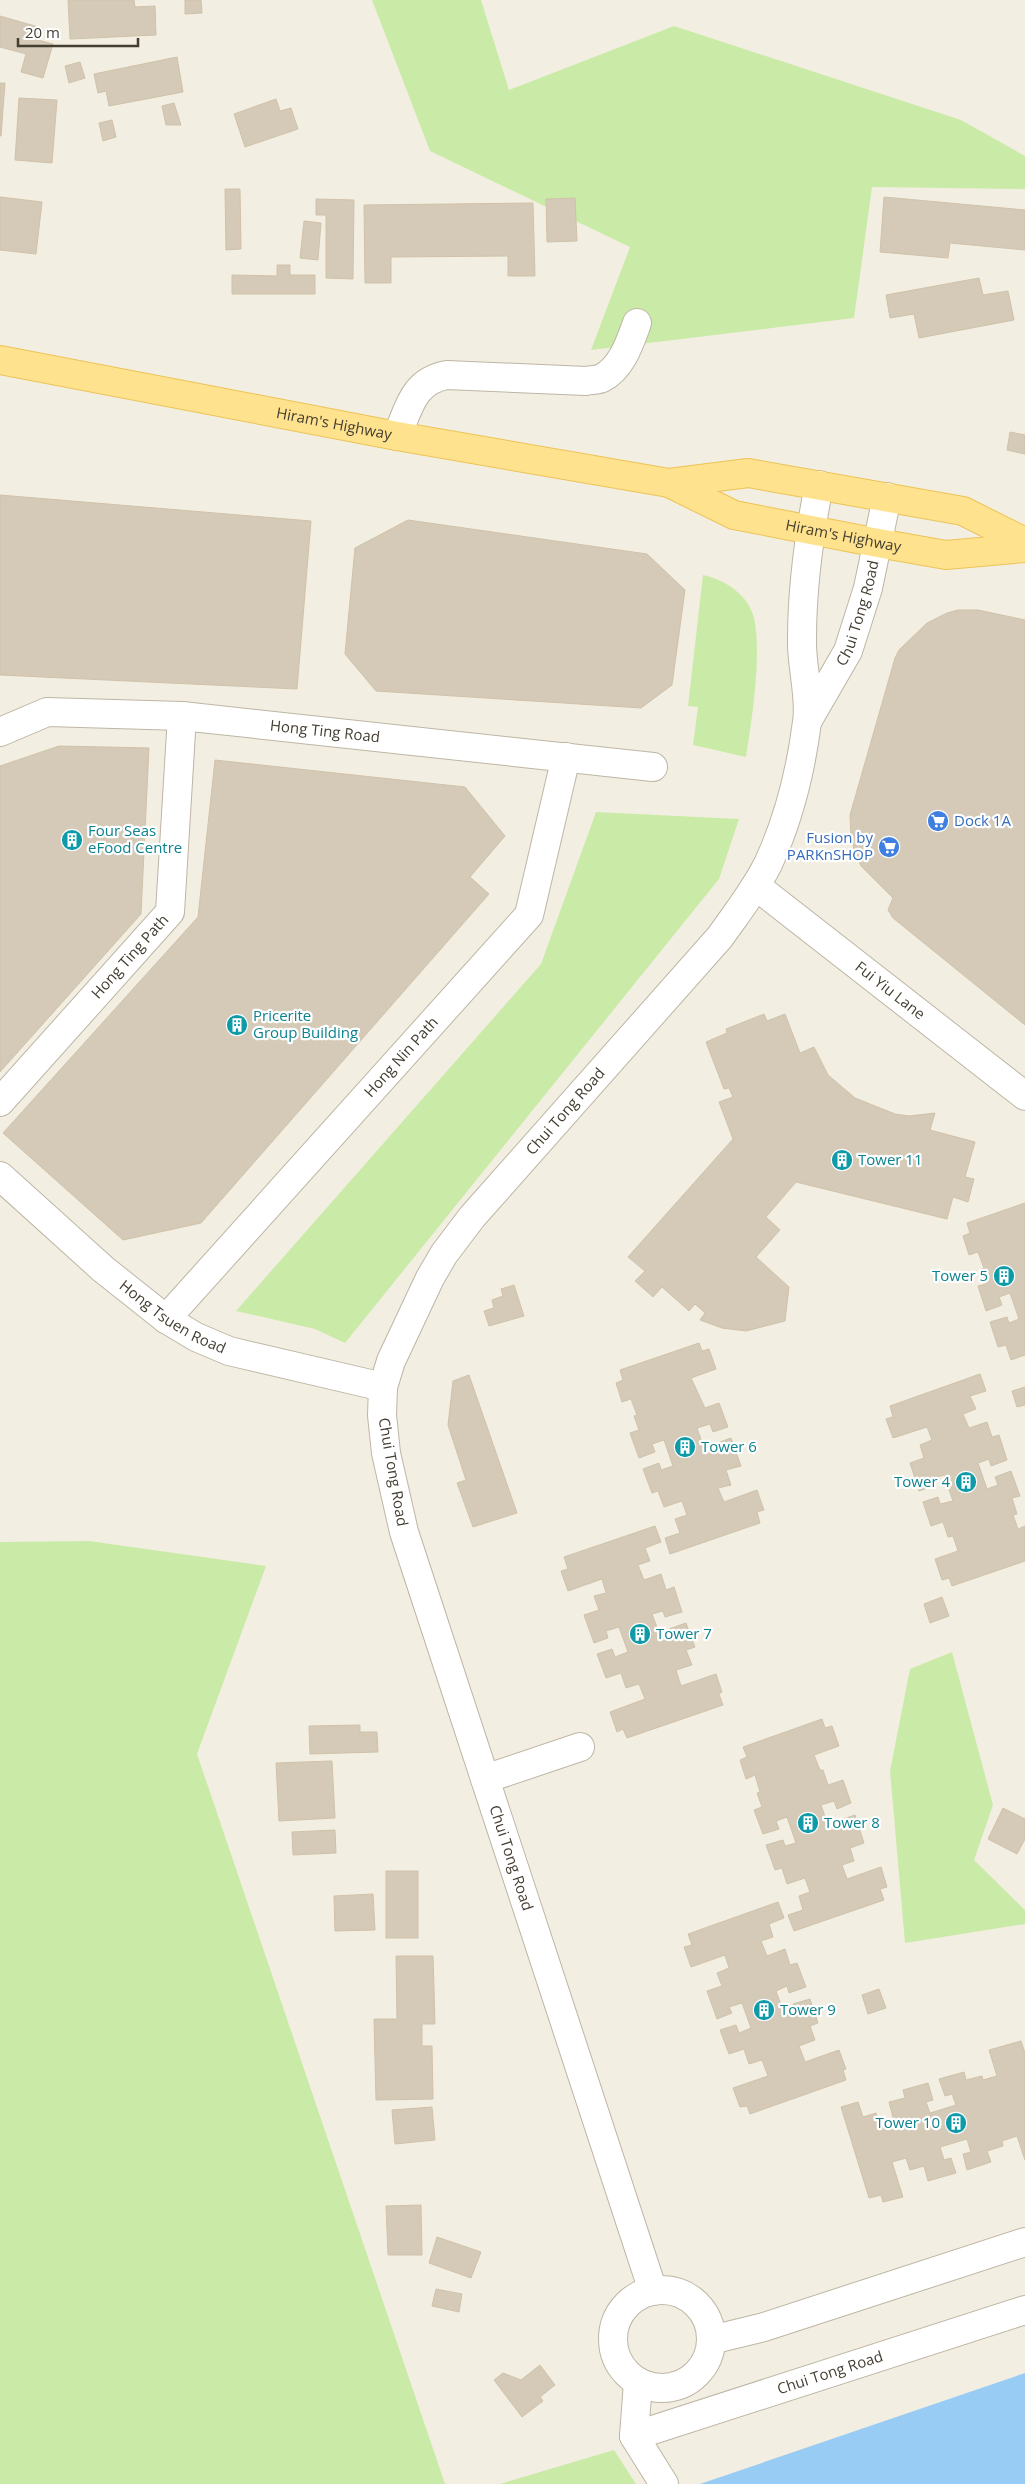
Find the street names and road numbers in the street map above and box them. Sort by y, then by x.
street label: Hiram's Highway [275,402,394,444]
street label: Hiram's Highway [784,514,903,556]
street label: Chui Tong Road [831,558,883,669]
street label: Hong Ting Road [269,715,381,746]
street label: Hong Ting Path [86,910,172,1002]
street label: Fui Yiu Lane [851,956,930,1023]
street label: Hong Nin Path [359,1012,442,1101]
street label: Chui Tong Road [521,1063,609,1159]
street label: Hong Tsuen Road [116,1275,229,1358]
street label: Chui Tong Road [375,1416,413,1528]
street label: Chui Tong Road [485,1802,538,1913]
street label: Chui Tong Road [774,2345,885,2398]

